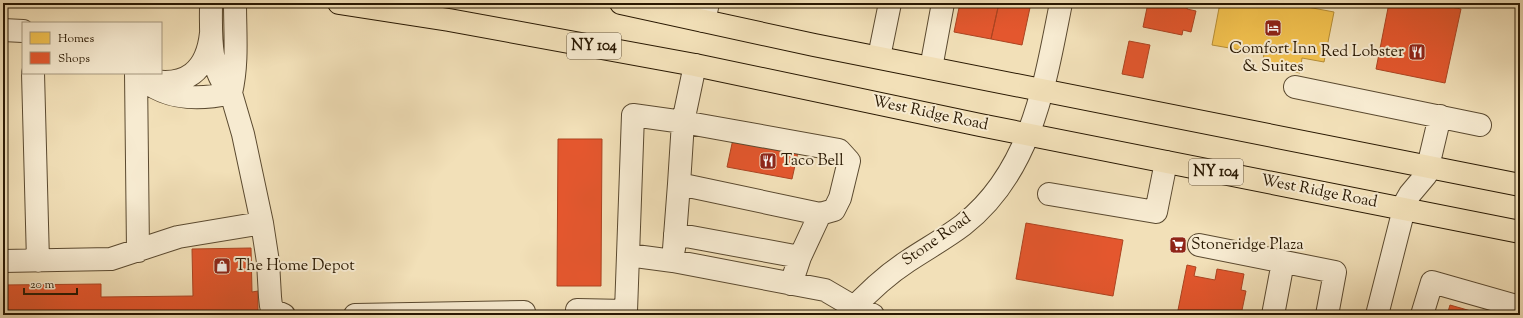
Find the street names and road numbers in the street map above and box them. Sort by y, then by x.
road number: NY 104 [567,33,621,59]
street label: West Ridge Road [870,90,990,138]
road number: NY 104 [1189,159,1243,185]
street label: West Ridge Road [1259,169,1379,215]
street label: Stone Road [898,208,976,272]

